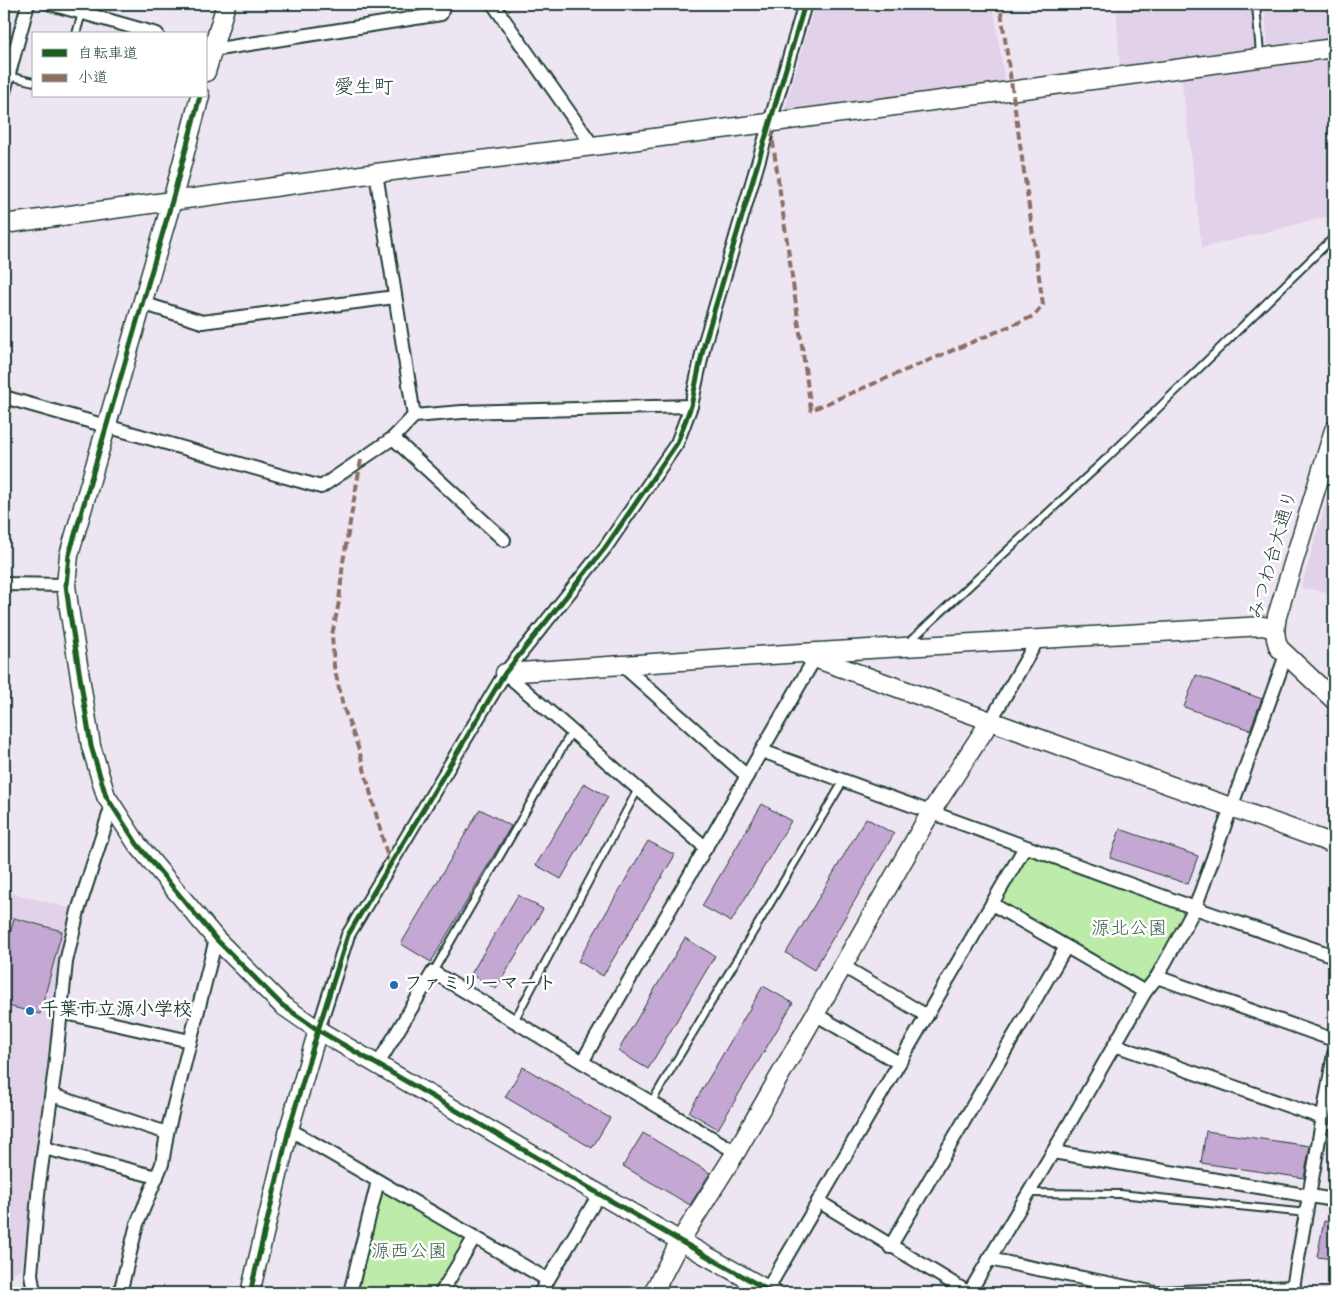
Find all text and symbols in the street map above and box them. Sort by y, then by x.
legend [32,32,208,98]
text: 自転車道 [78,45,138,64]
text: 小道 [78,70,108,88]
district label: 愛生町 [334,76,394,101]
street label: みつわ台大通り [1245,488,1304,622]
park label: 源北公園 [1091,919,1167,942]
place label: ファミリーマート [404,974,557,997]
marker: ファミリーマート [388,979,400,991]
place label: 千葉市立源小学校 [40,999,192,1023]
marker: 千葉市立源小学校 [24,1005,36,1017]
park label: 源西公園 [371,1242,447,1265]

